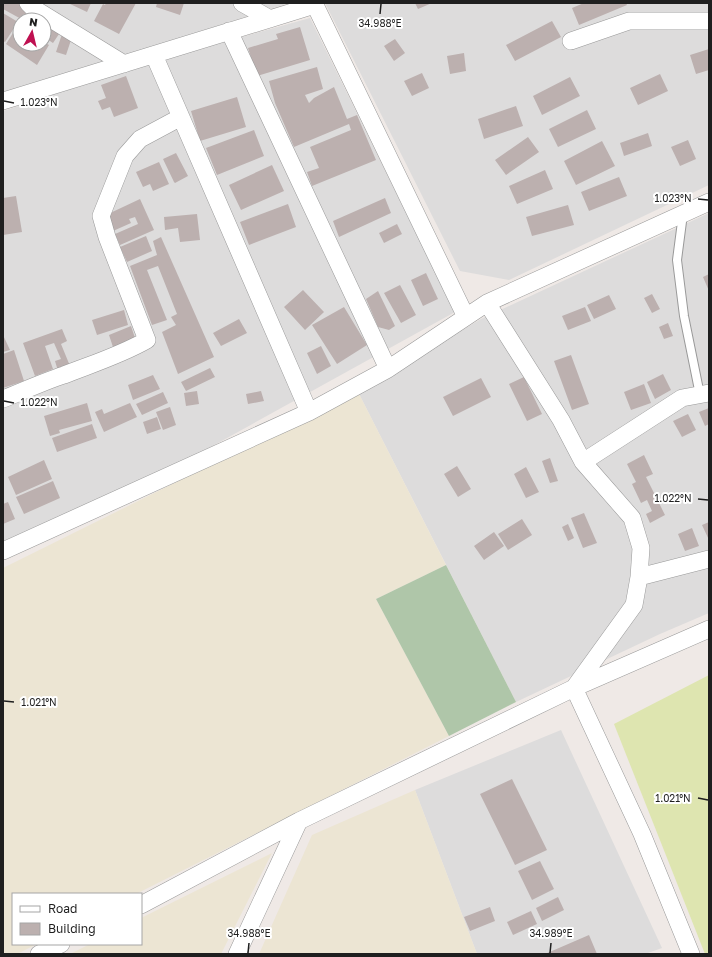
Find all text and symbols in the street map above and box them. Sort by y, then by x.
north arrow [12,12,52,52]
text: N [28,15,39,29]
text: 34.988°E [358,17,402,29]
text: 1.023°N [20,96,58,108]
text: 1.023°N [654,192,692,204]
text: 1.022°N [20,396,58,408]
text: 1.022°N [654,492,692,504]
text: 1.021°N [21,696,57,708]
text: 1.021°N [655,792,691,804]
legend [12,893,142,945]
text: Road [48,901,77,916]
text: Building [48,921,96,936]
text: 34.988°E [227,927,271,939]
text: 34.989°E [529,927,573,939]

